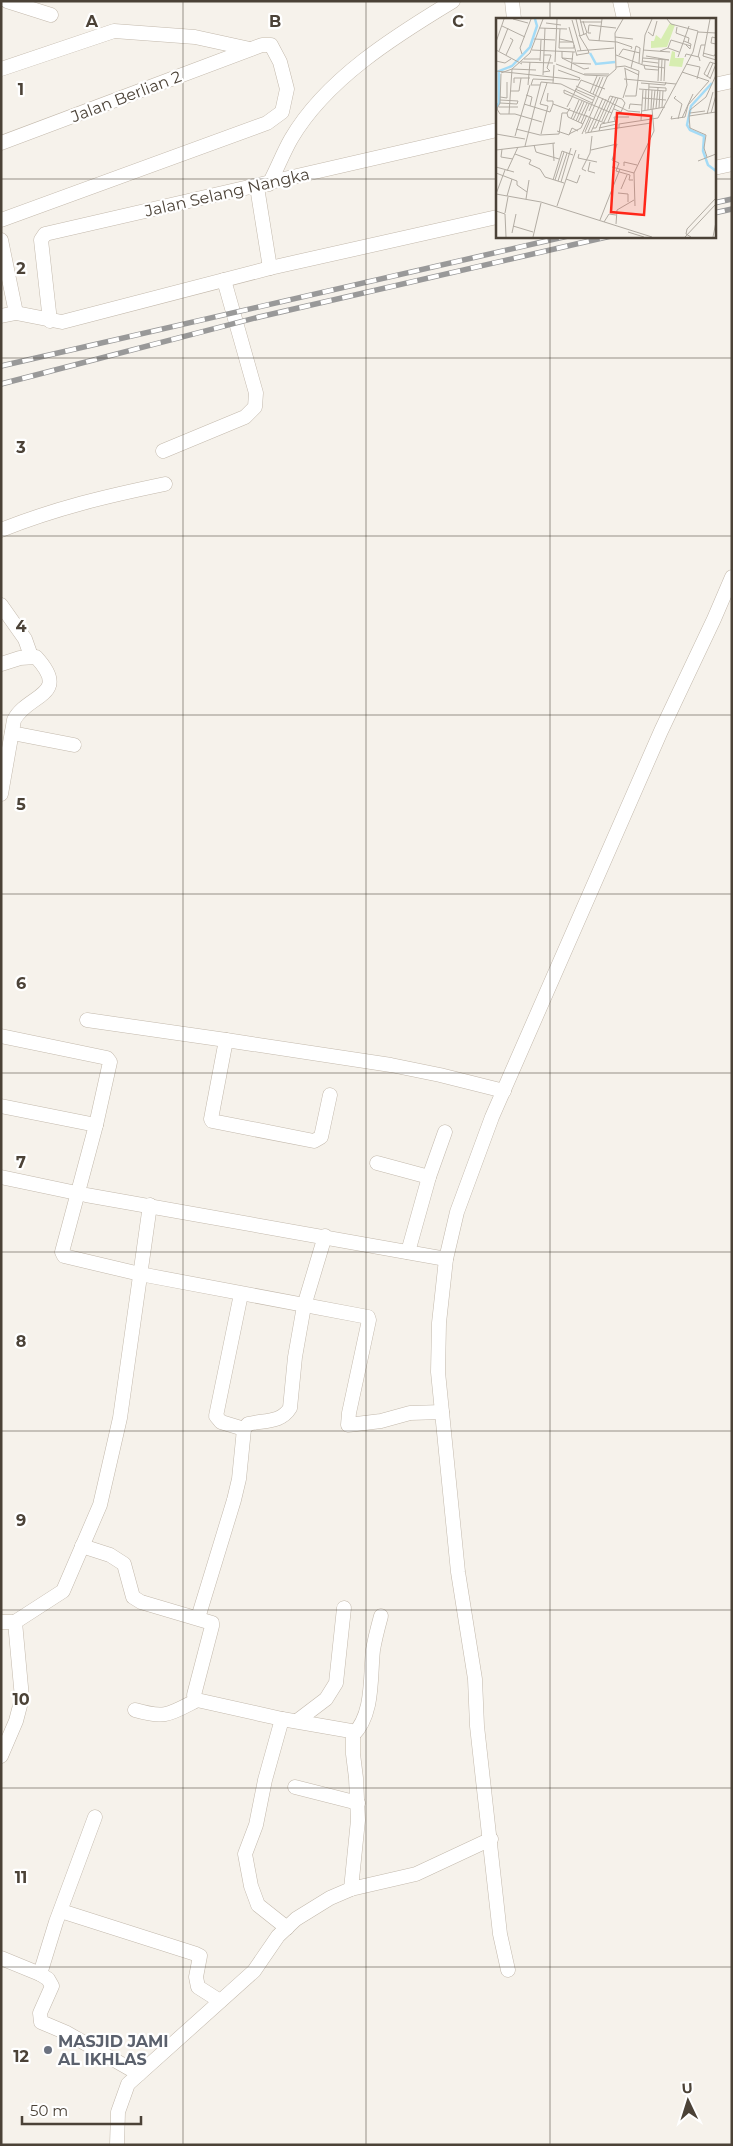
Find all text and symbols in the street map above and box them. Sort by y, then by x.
text: A [85,12,99,31]
text: B [269,12,281,31]
text: C [452,12,464,31]
inset map [496,18,716,238]
street label: Jalan Berlian 2 [68,67,184,127]
text: 1 [18,80,24,99]
street label: Jalan Selang Nangka [142,164,311,221]
text: 2 [16,259,26,278]
text: 3 [15,438,26,457]
text: 4 [15,617,27,636]
text: 5 [16,795,26,814]
text: 6 [16,974,26,993]
text: 7 [16,1153,26,1172]
text: 8 [16,1332,26,1351]
text: 9 [16,1511,26,1530]
text: 10 [12,1690,30,1709]
text: 11 [15,1868,27,1887]
place label: MASJID JAMI AL IKHLAS [57,2032,169,2069]
marker: MASJID JAMI AL IKHLAS [42,2044,54,2056]
text: 12 [13,2047,29,2066]
north arrow [663,2076,713,2126]
text: U [681,2079,693,2097]
scale bar [22,2094,141,2126]
text: 50 m [30,2101,68,2120]

